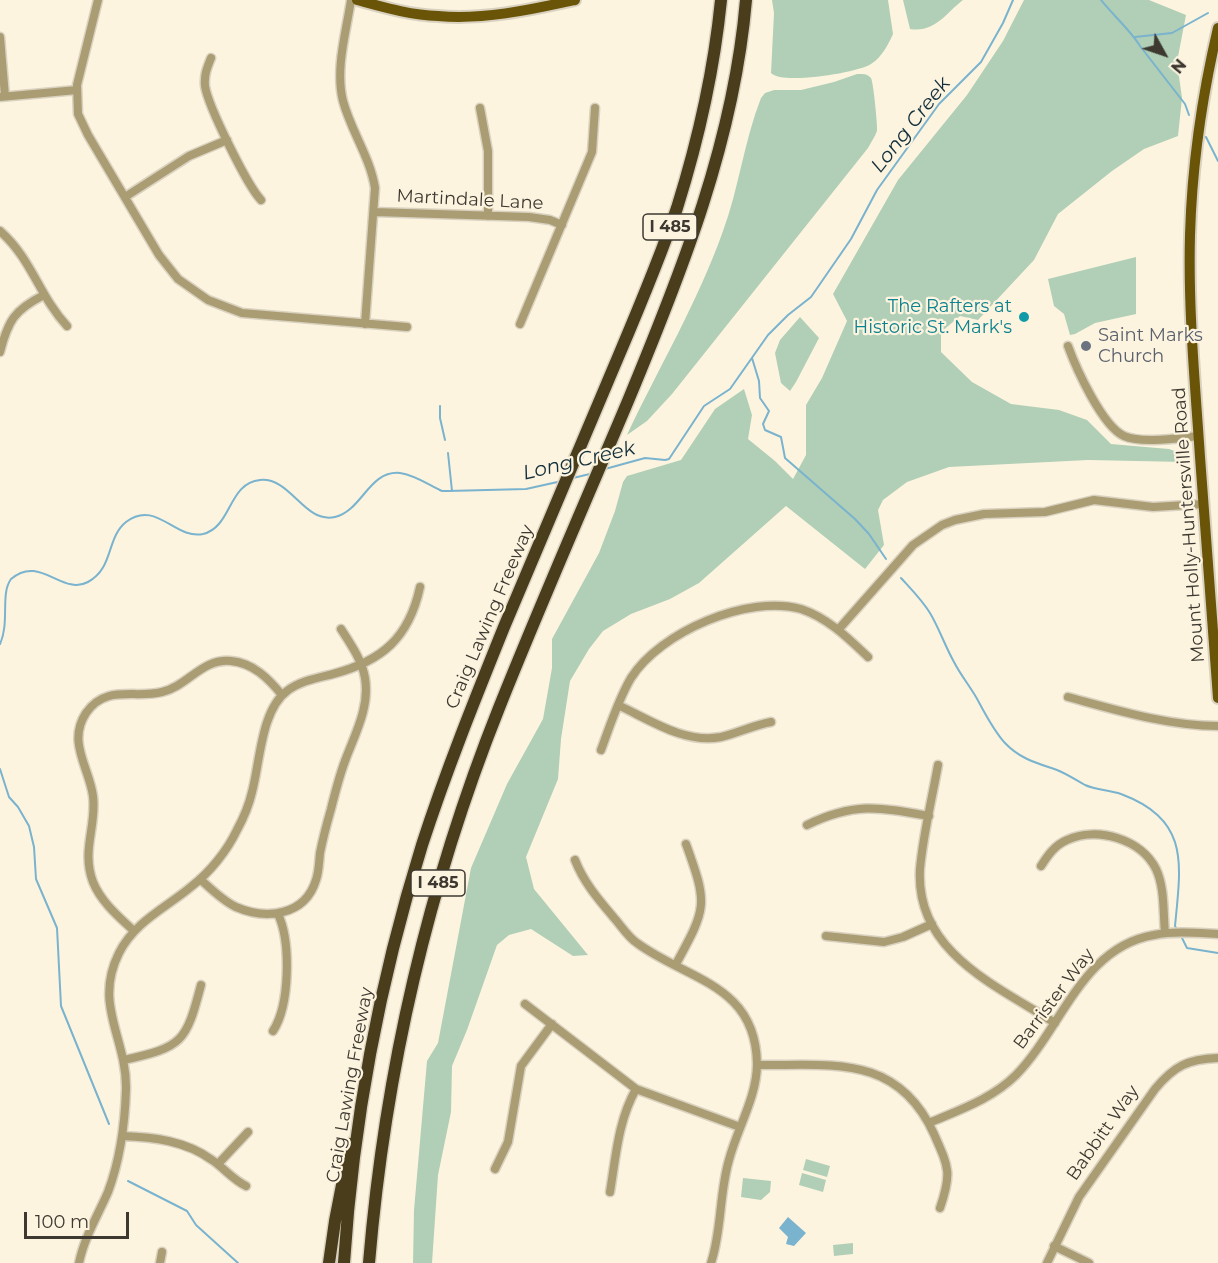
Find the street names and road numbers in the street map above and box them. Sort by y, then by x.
street label: Martindale Lane [396,185,544,215]
road number: I 485 [643,214,697,240]
street label: Mount Holly-Huntersville Road [1169,387,1209,663]
street label: Craig Lawing Freeway [441,522,539,712]
road number: I 485 [411,870,465,896]
street label: Barrister Way [1009,944,1099,1054]
street label: Craig Lawing Freeway [322,986,378,1184]
street label: Babbitt Way [1062,1081,1144,1185]

